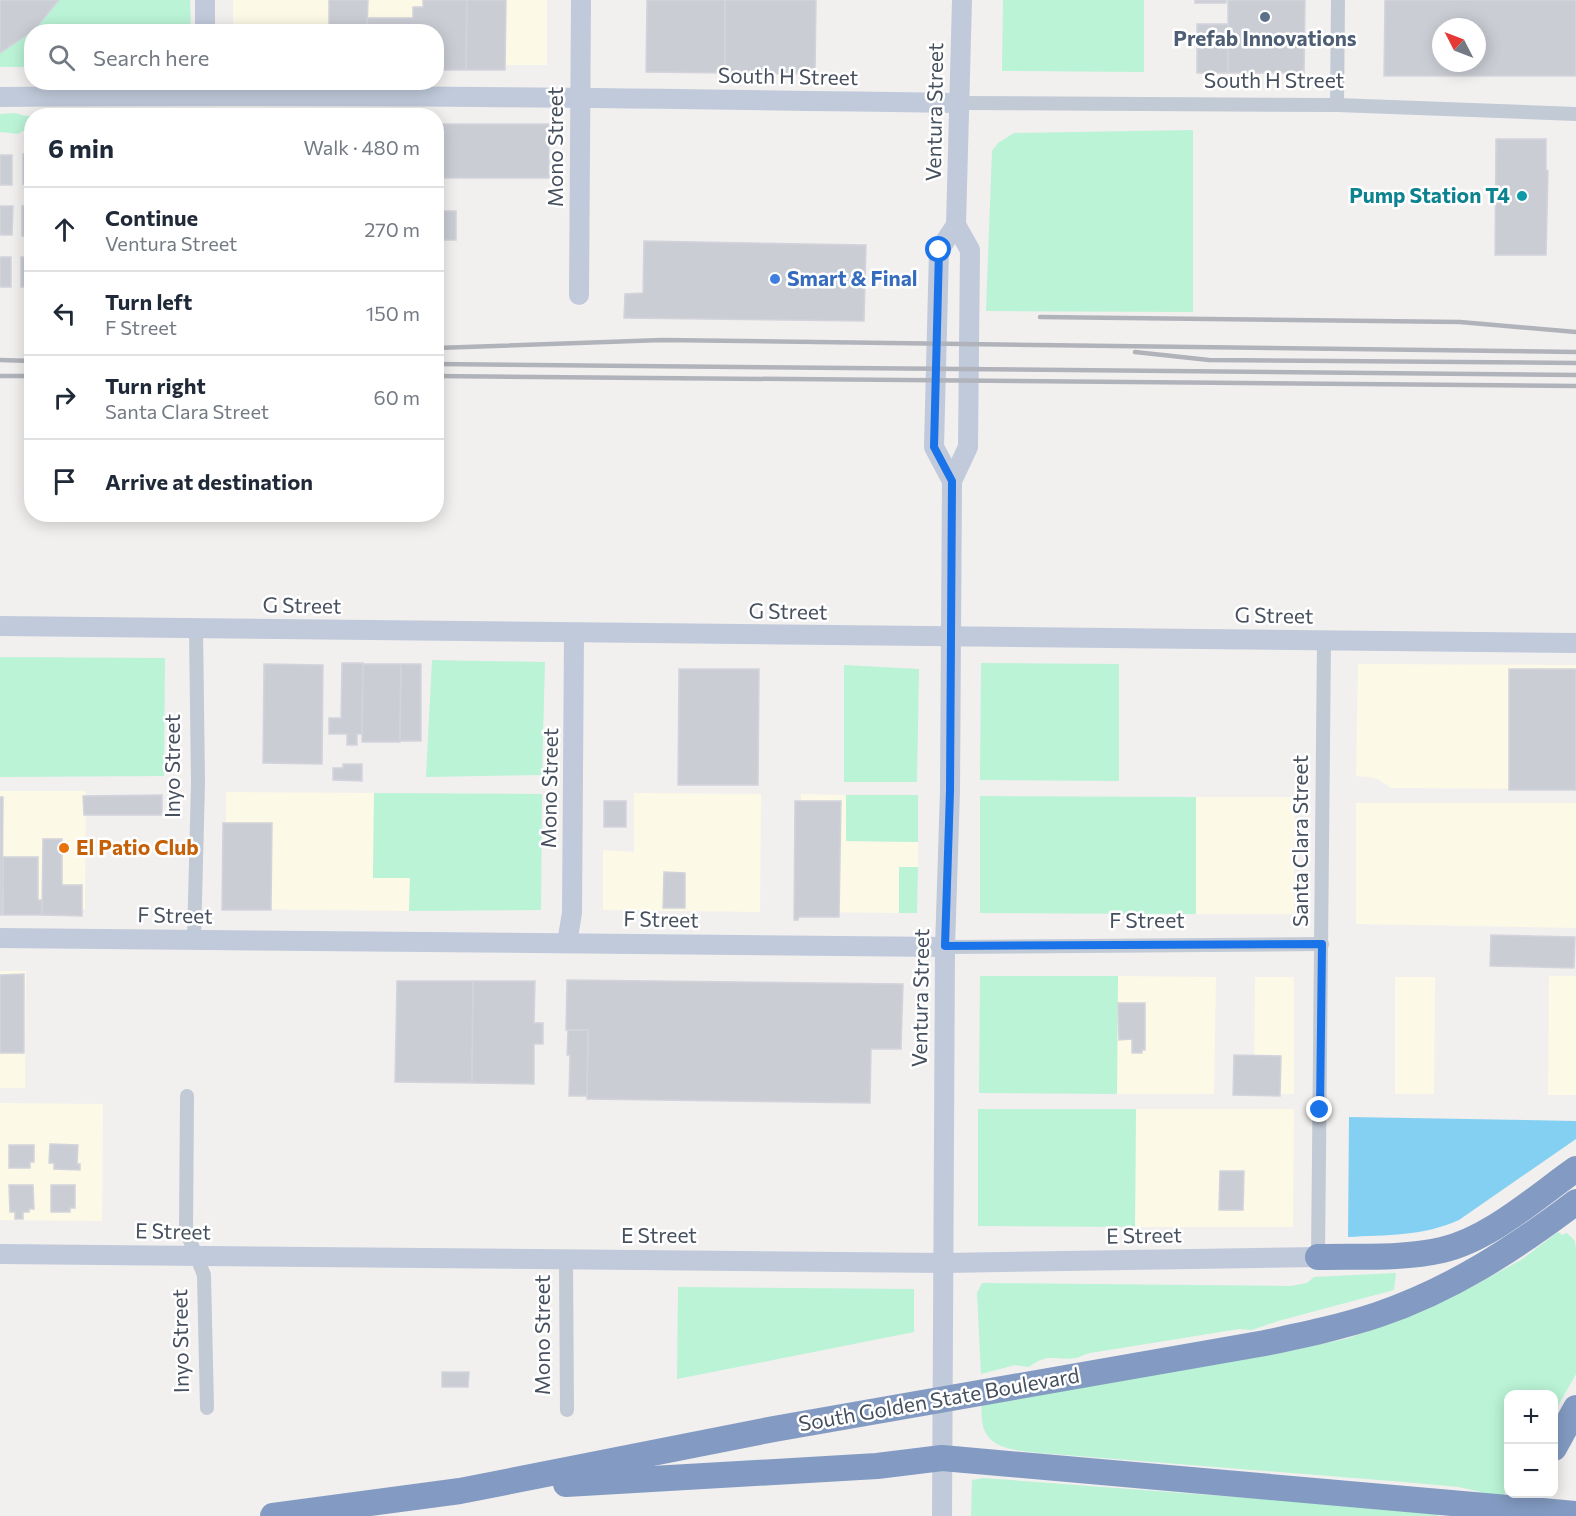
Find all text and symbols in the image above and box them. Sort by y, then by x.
marker: Prefab Innovations [1258,10,1272,24]
north arrow [1432,18,1486,72]
search box [24,24,444,90]
place label: Prefab Innovations [1173,25,1357,50]
icon: search [45,41,78,74]
street label: Ventura Street [920,42,947,182]
text: Search here [93,44,209,71]
street label: South H Street [718,62,858,89]
street label: South H Street [1204,67,1344,92]
street label: Mono Street [542,87,567,207]
text: 6 min [48,132,114,163]
text: Walk · 480 m [303,135,420,159]
place label: Pump Station T4 [1349,182,1510,207]
marker: Pump Station T4 [1515,189,1529,203]
text: Continue [105,204,198,231]
icon: ahead [48,213,81,246]
text: 270 m [364,217,420,241]
text: Ventura Street [105,231,237,255]
route start [925,236,951,262]
place label: Smart & Final [787,265,918,290]
marker: Smart & Final [768,272,782,286]
text: Turn left [105,288,192,315]
icon: left [48,297,81,330]
text: 150 m [366,301,420,325]
text: F Street [105,315,177,339]
text: Turn right [105,372,206,399]
icon: right [48,381,81,414]
text: 60 m [374,385,420,409]
text: Santa Clara Street [105,399,269,423]
icon: arrive [48,465,81,498]
text: Arrive at destination [105,468,313,495]
street label: G Street [262,591,342,618]
street label: G Street [748,597,828,624]
street label: G Street [1234,601,1314,628]
street label: Inyo Street [159,714,184,818]
street label: Mono Street [535,727,562,848]
street label: Santa Clara Street [1287,755,1312,927]
place label: El Patio Club [76,834,199,859]
marker: El Patio Club [57,841,71,855]
street label: F Street [137,901,213,928]
street label: F Street [623,905,699,932]
street label: F Street [1109,907,1185,932]
street label: Ventura Street [906,928,933,1068]
route end [1306,1096,1332,1122]
street label: E Street [135,1217,211,1244]
street label: E Street [1106,1221,1182,1248]
street label: E Street [621,1222,697,1247]
street label: Mono Street [529,1275,554,1395]
street label: Inyo Street [166,1289,193,1393]
street label: South Golden State Boulevard [796,1361,1081,1436]
map controls [1504,1390,1558,1498]
button: + [1504,1390,1558,1444]
button: − [1504,1444,1558,1498]

